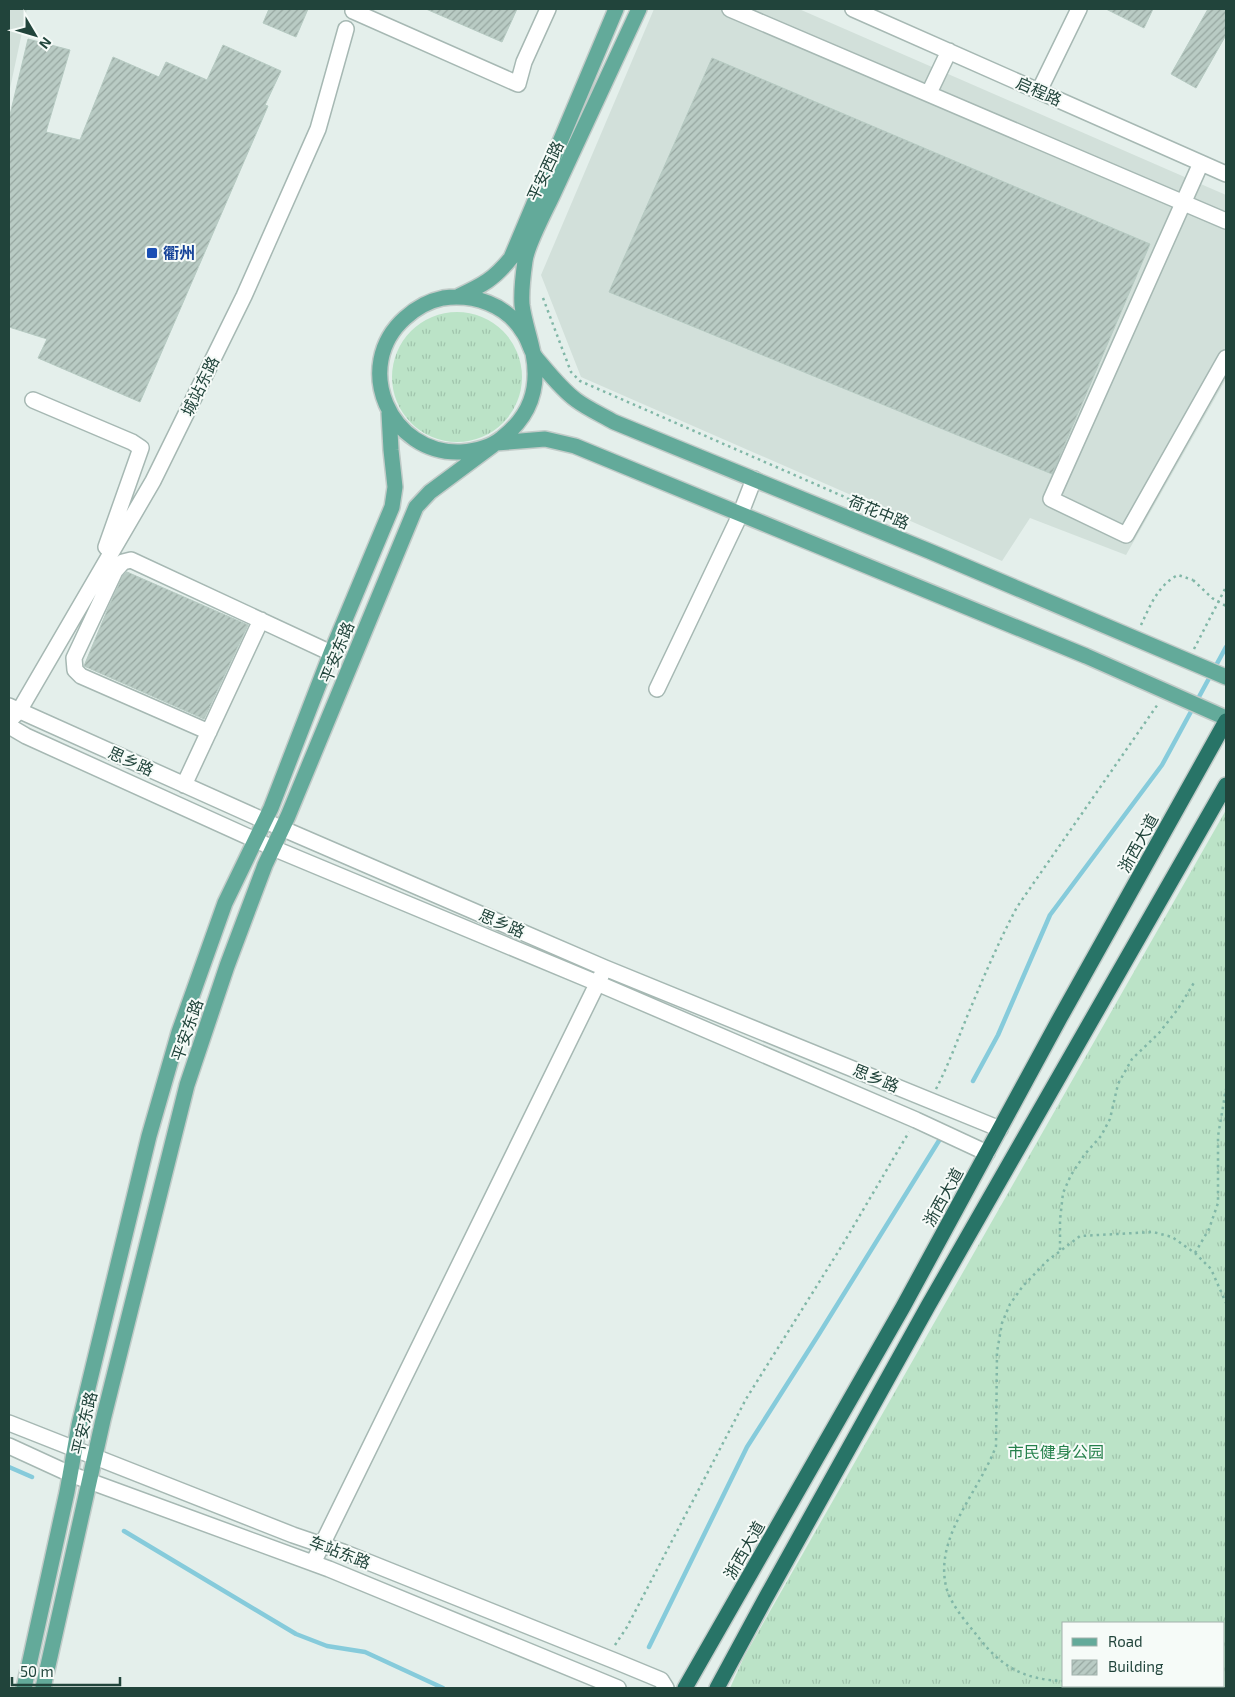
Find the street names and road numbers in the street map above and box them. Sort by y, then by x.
street label: 启程路 [1013,72,1065,109]
street label: 平安西路 [522,138,567,204]
street label: 城站东路 [177,353,222,419]
street label: 荷花中路 [846,491,912,532]
street label: 平安东路 [316,619,357,685]
street label: 思乡路 [105,742,157,779]
street label: 浙西大道 [1114,810,1161,875]
street label: 思乡路 [476,904,528,941]
street label: 平安东路 [167,996,206,1063]
street label: 思乡路 [850,1060,902,1095]
street label: 浙西大道 [919,1164,966,1229]
street label: 平安东路 [67,1390,100,1456]
street label: 浙西大道 [719,1517,768,1582]
street label: 车站东路 [307,1531,373,1572]

